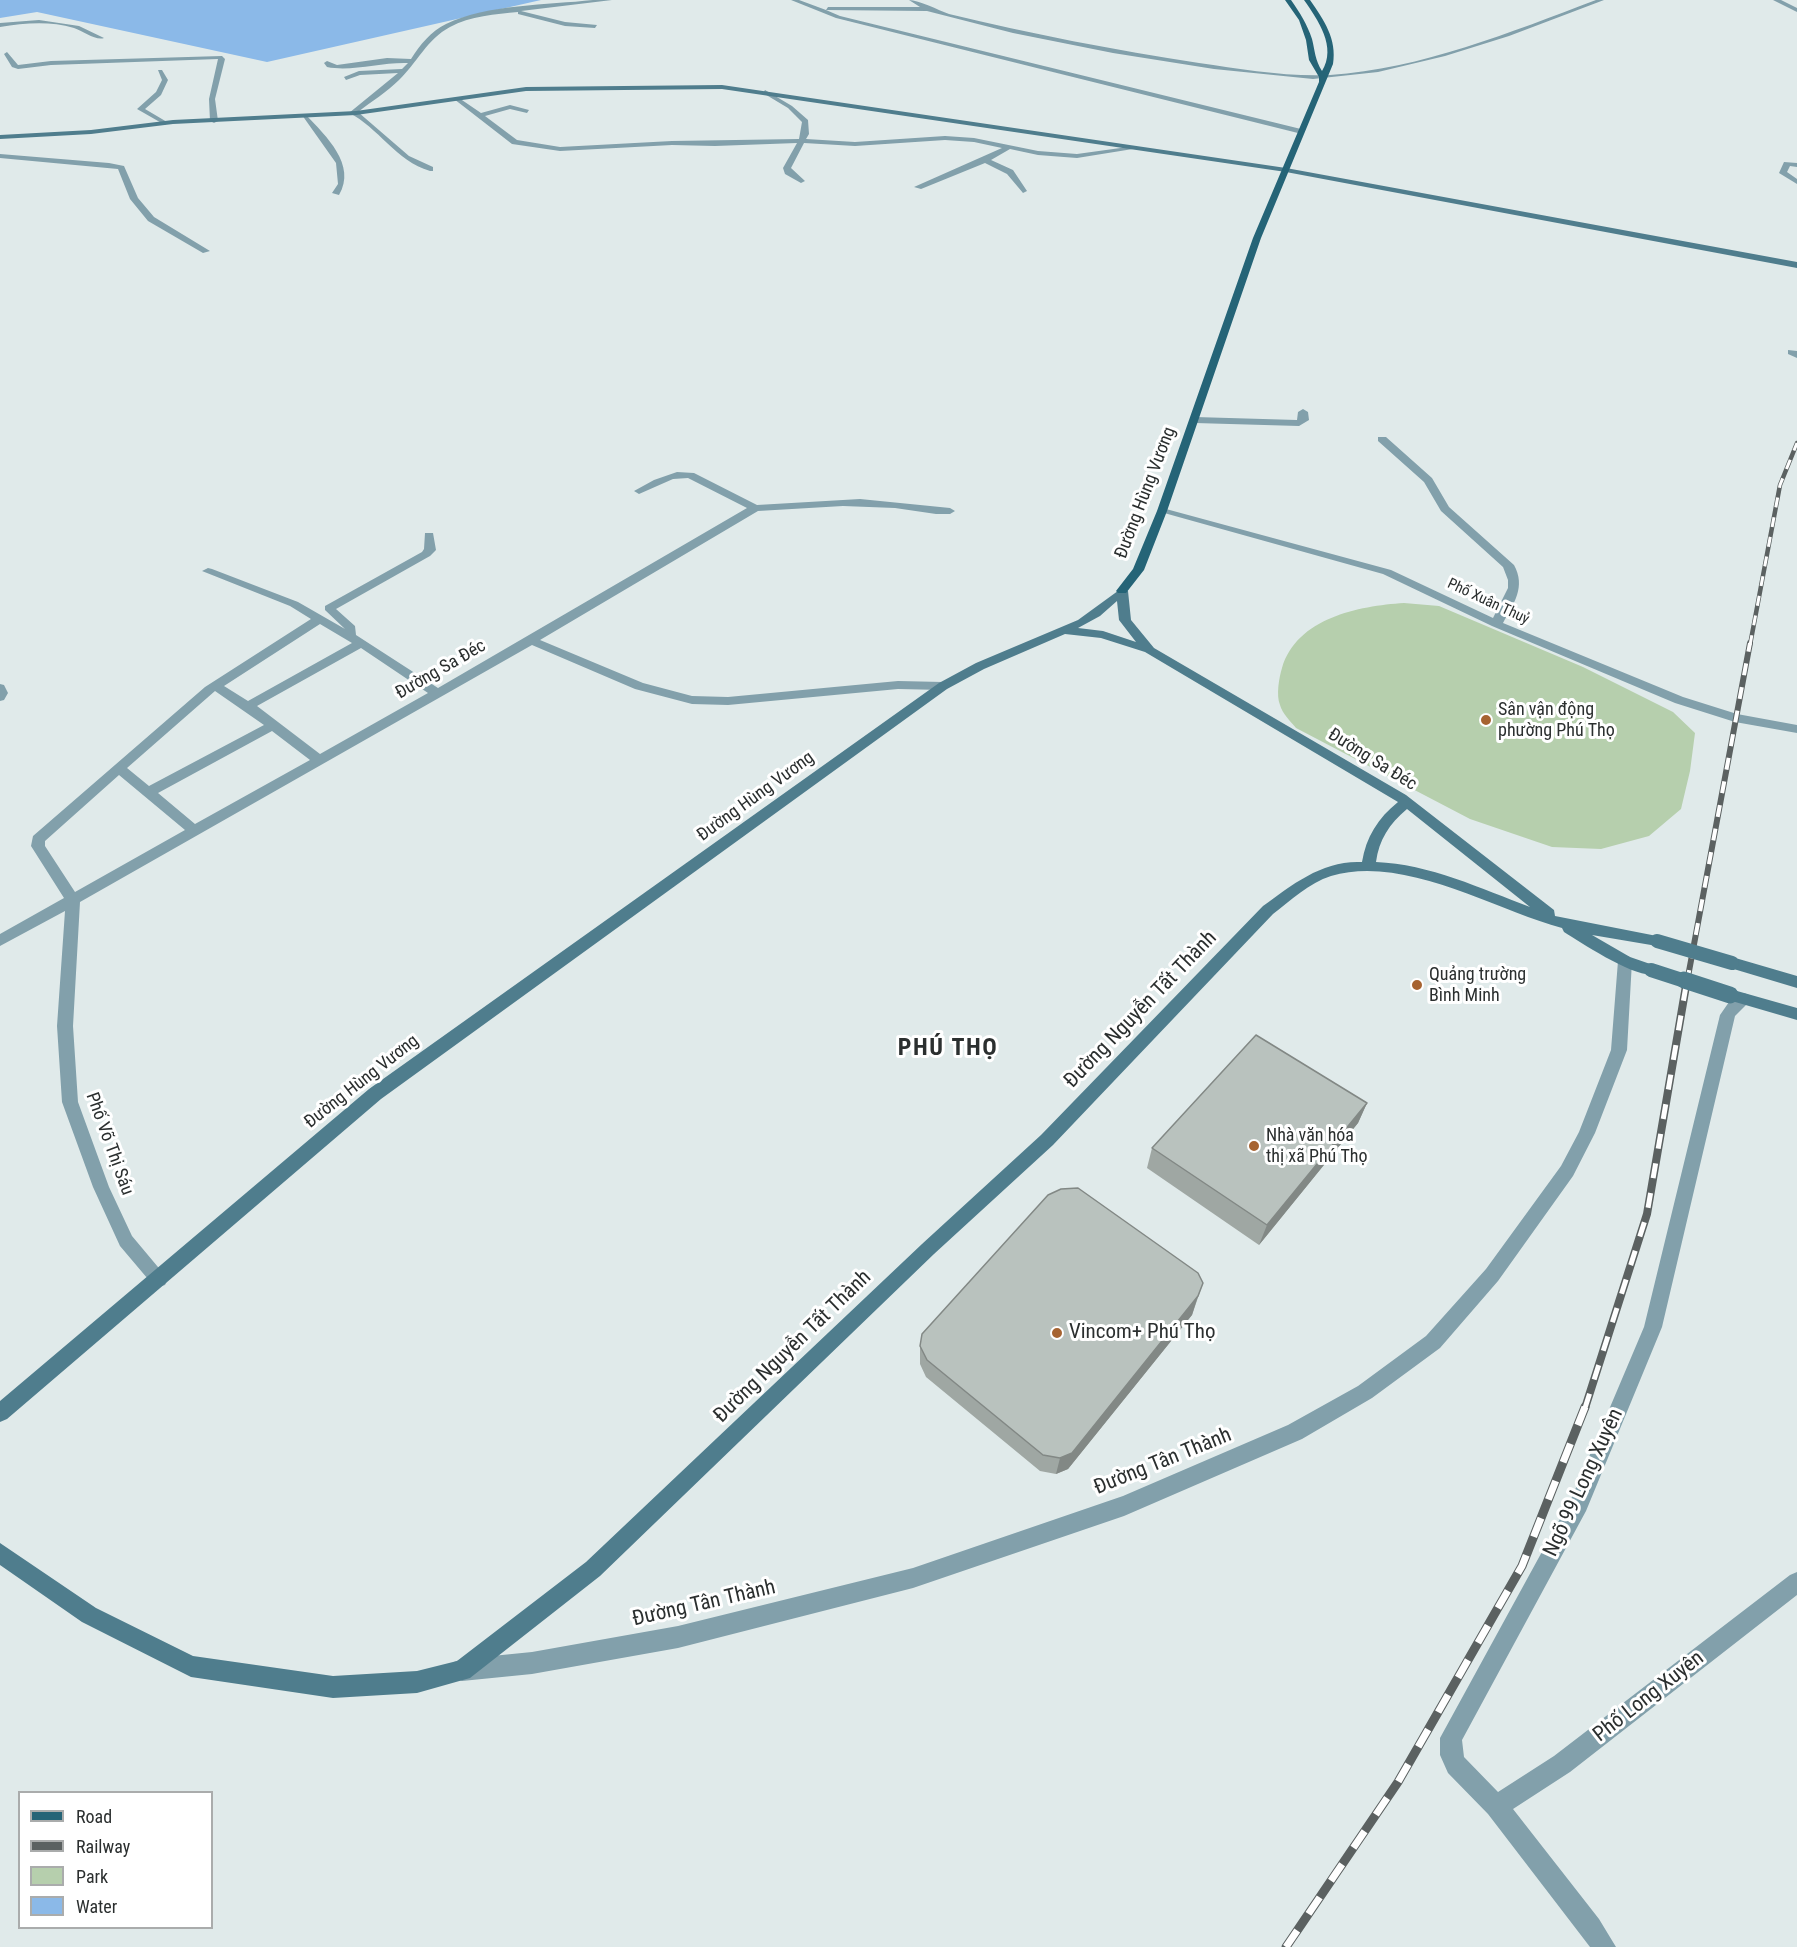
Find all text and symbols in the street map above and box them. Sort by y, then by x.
street label: Đường Hùng Vương [1111,424,1181,562]
street label: Phố Xuân Thuỷ [1444,575,1532,629]
street label: Đường Sa Đéc [392,635,490,705]
place label: Sân vận động phường Phú Thọ [1498,699,1615,742]
marker: Sân vận động phường Phú Thọ [1479,713,1493,727]
street label: Đường Sa Đéc [1324,724,1420,796]
street label: Đường Hùng Vương [693,747,819,847]
street label: Đường Nguyễn Tất Thành [1059,926,1223,1094]
place label: Quảng trường Bình Minh [1429,964,1526,1006]
marker: Quảng trường Bình Minh [1410,978,1424,992]
street label: Đường Hùng Vương [301,1031,423,1133]
district label: PHÚ THỌ [898,1035,998,1063]
street label: Phố Võ Thị Sáu [80,1090,138,1198]
place label: Nhà văn hóa thị xã Phú Thọ [1266,1125,1368,1168]
marker: Nhà văn hóa thị xã Phú Thọ [1247,1139,1261,1153]
street label: Đường Nguyễn Tất Thành [709,1265,877,1429]
place label: Vincom+ Phú Thọ [1069,1320,1215,1346]
marker: Vincom+ Phú Thọ [1050,1326,1064,1340]
street label: Ngõ 99 Long Xuyên [1539,1405,1629,1561]
street label: Đường Tân Thành [1091,1423,1235,1501]
street label: Đường Tân Thành [630,1575,778,1633]
street label: Phố Long Xuyên [1589,1646,1709,1748]
legend [18,1791,213,1929]
text: Road [76,1806,112,1827]
text: Railway [76,1836,130,1857]
text: Park [76,1866,108,1887]
text: Water [76,1896,117,1917]

